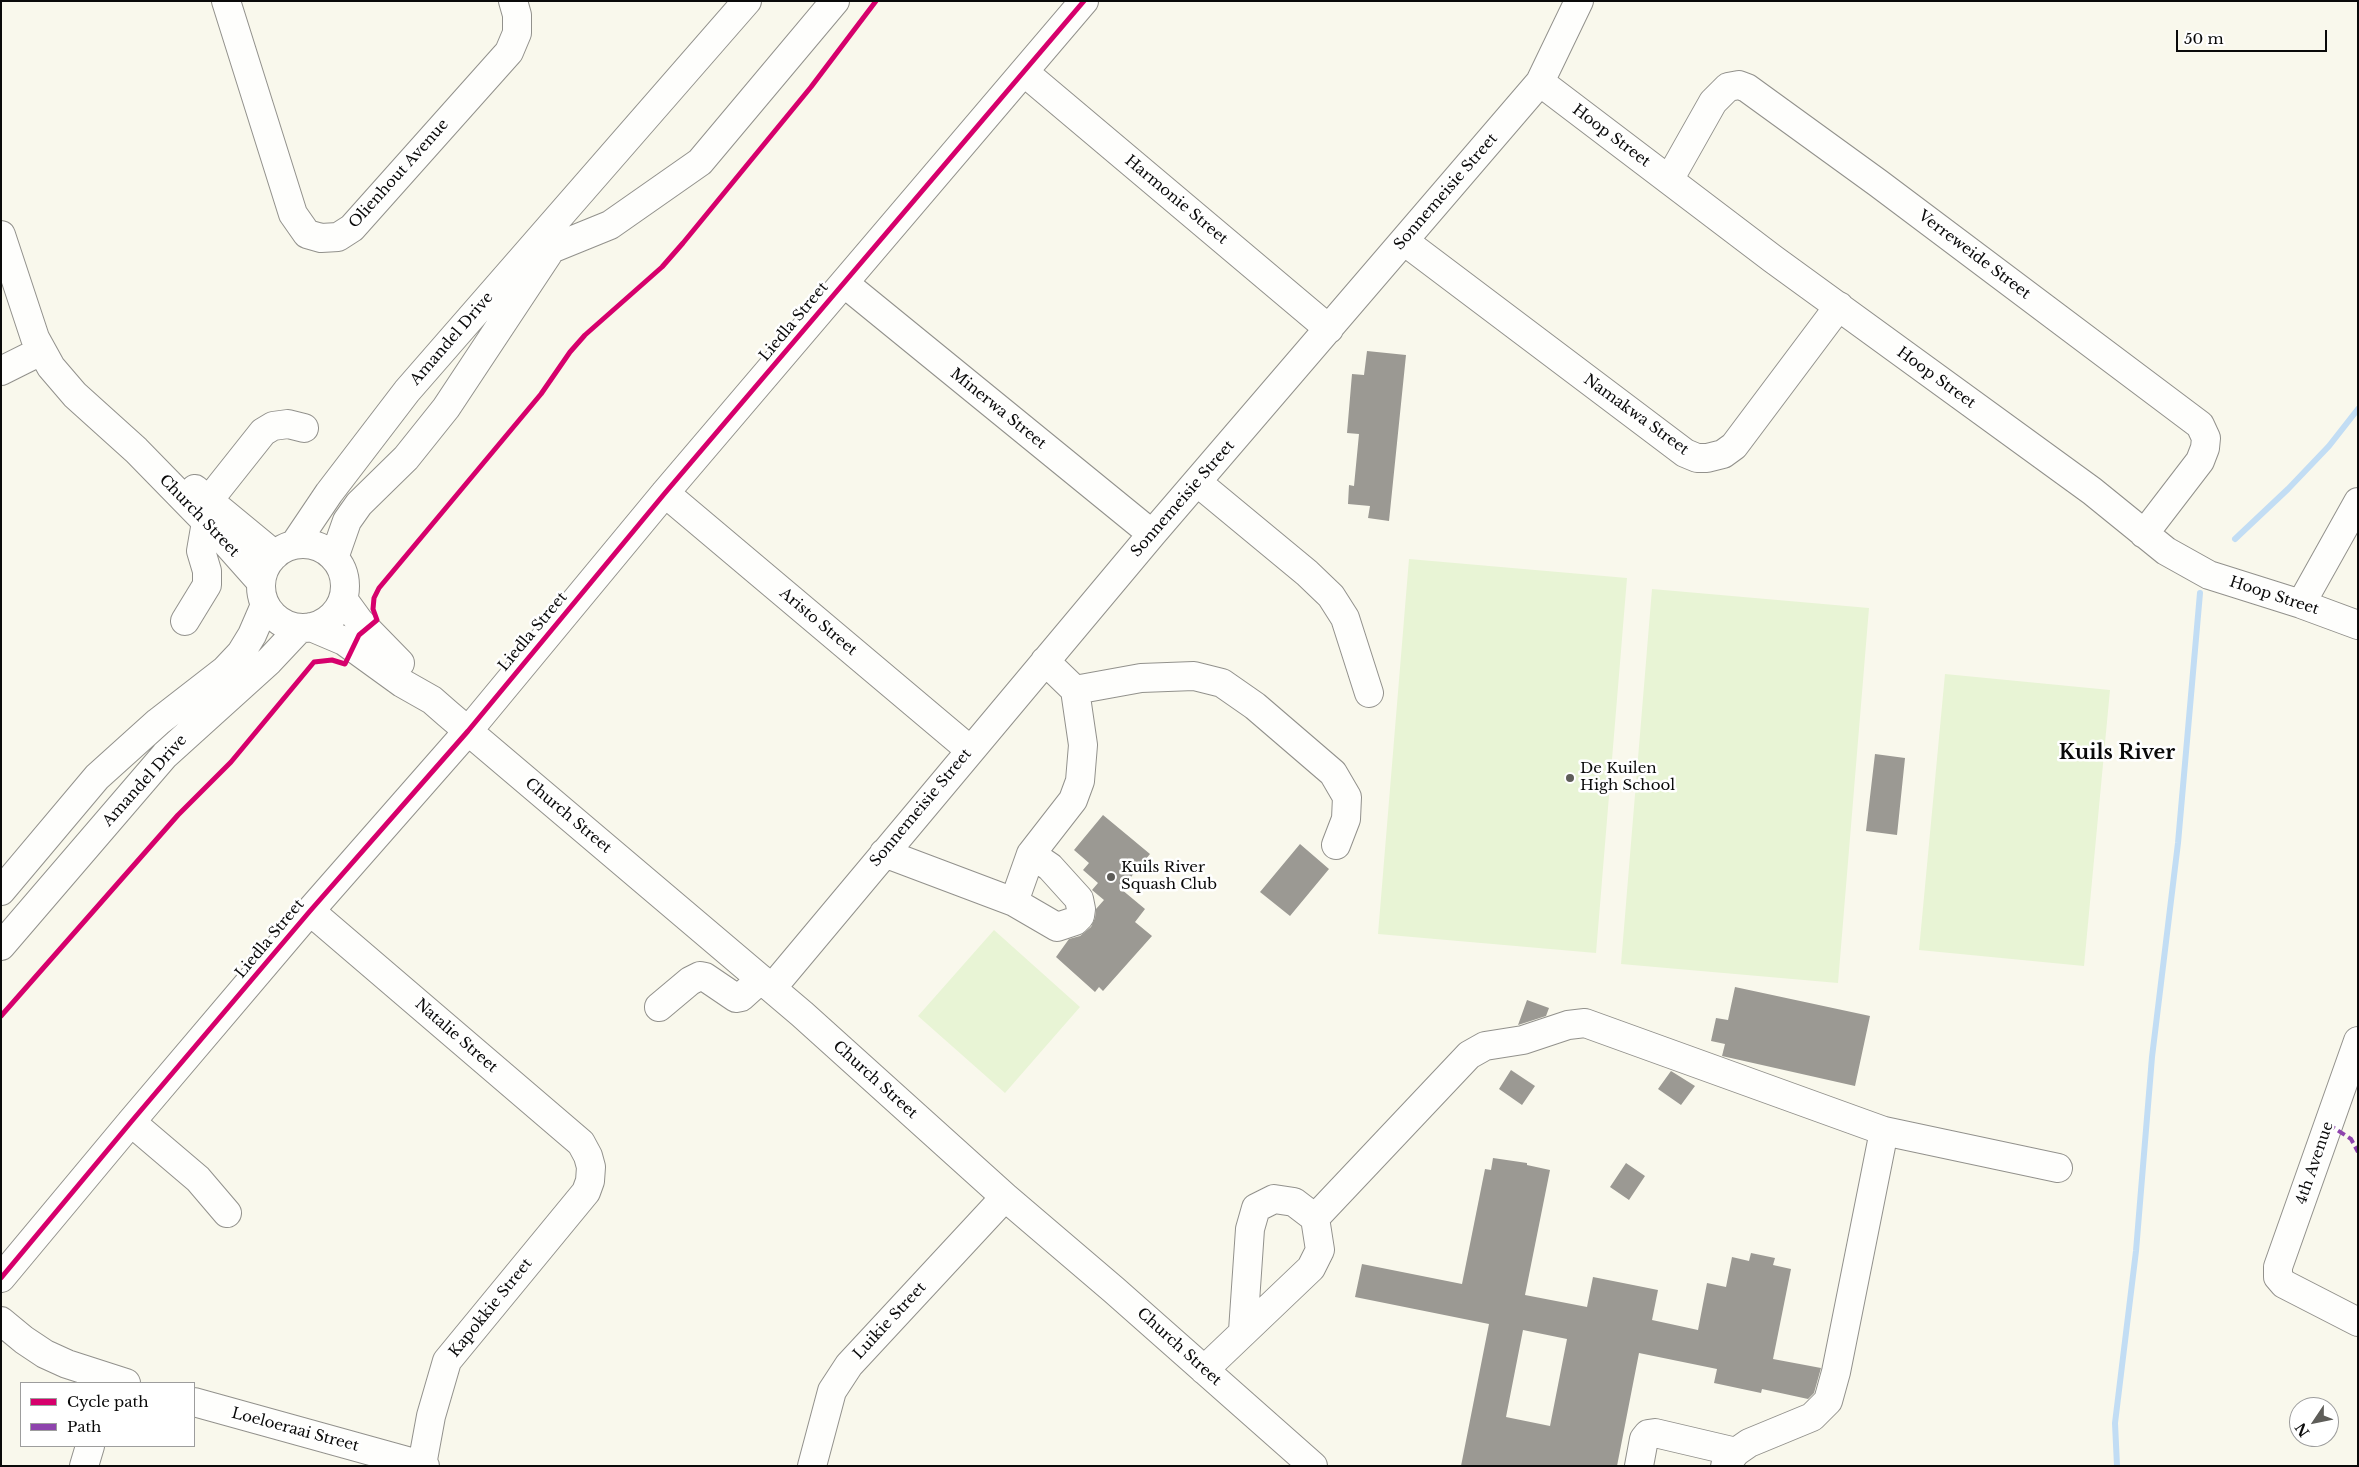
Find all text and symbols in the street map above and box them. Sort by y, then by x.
scale bar [2179,20,2330,52]
text: 50 m [2184,29,2224,48]
street label: Hoop Street [1569,101,1653,171]
street label: Olienhout Avenue [345,116,453,232]
street label: Sonnemeisie Street [1390,130,1502,254]
street label: Harmonie Street [1121,152,1231,248]
street label: Verreweide Street [1914,207,2034,303]
street label: Liedla Street [756,279,832,365]
street label: Amandel Drive [407,289,497,389]
street label: Hoop Street [1893,343,1979,413]
street label: Minerwa Street [947,365,1049,453]
street label: Namakwa Street [1580,371,1692,459]
street label: Sonnemeisie Street [1127,437,1239,561]
street label: Church Street [155,471,243,561]
street label: Hoop Street [2227,573,2321,619]
street label: Aristo Street [776,584,860,660]
street label: Liedla Street [495,589,571,675]
street label: Amandel Drive [99,731,191,831]
district label: Kuils River [2059,741,2175,765]
street label: Sonnemeisie Street [866,745,976,871]
place label: De Kuilen High School [1580,760,1675,795]
marker: De Kuilen High School [1564,772,1576,784]
street label: Church Street [521,775,615,857]
place label: Kuils River Squash Club [1121,859,1217,894]
marker: Kuils River Squash Club [1105,871,1117,883]
street label: Liedla Street [232,896,308,982]
street label: Natalie Street [411,995,501,1077]
street label: Church Street [829,1037,921,1123]
street label: 4th Avenue [2292,1119,2338,1207]
street label: Kapokkie Street [446,1255,536,1361]
street label: Luikie Street [850,1279,930,1363]
street label: Church Street [1133,1304,1225,1390]
legend [20,1382,195,1447]
text: Cycle path [67,1392,149,1411]
north arrow [2289,1397,2339,1447]
street label: Loeloeraai Street [229,1404,361,1456]
text: Path [67,1417,101,1436]
text: N [2291,1419,2314,1440]

